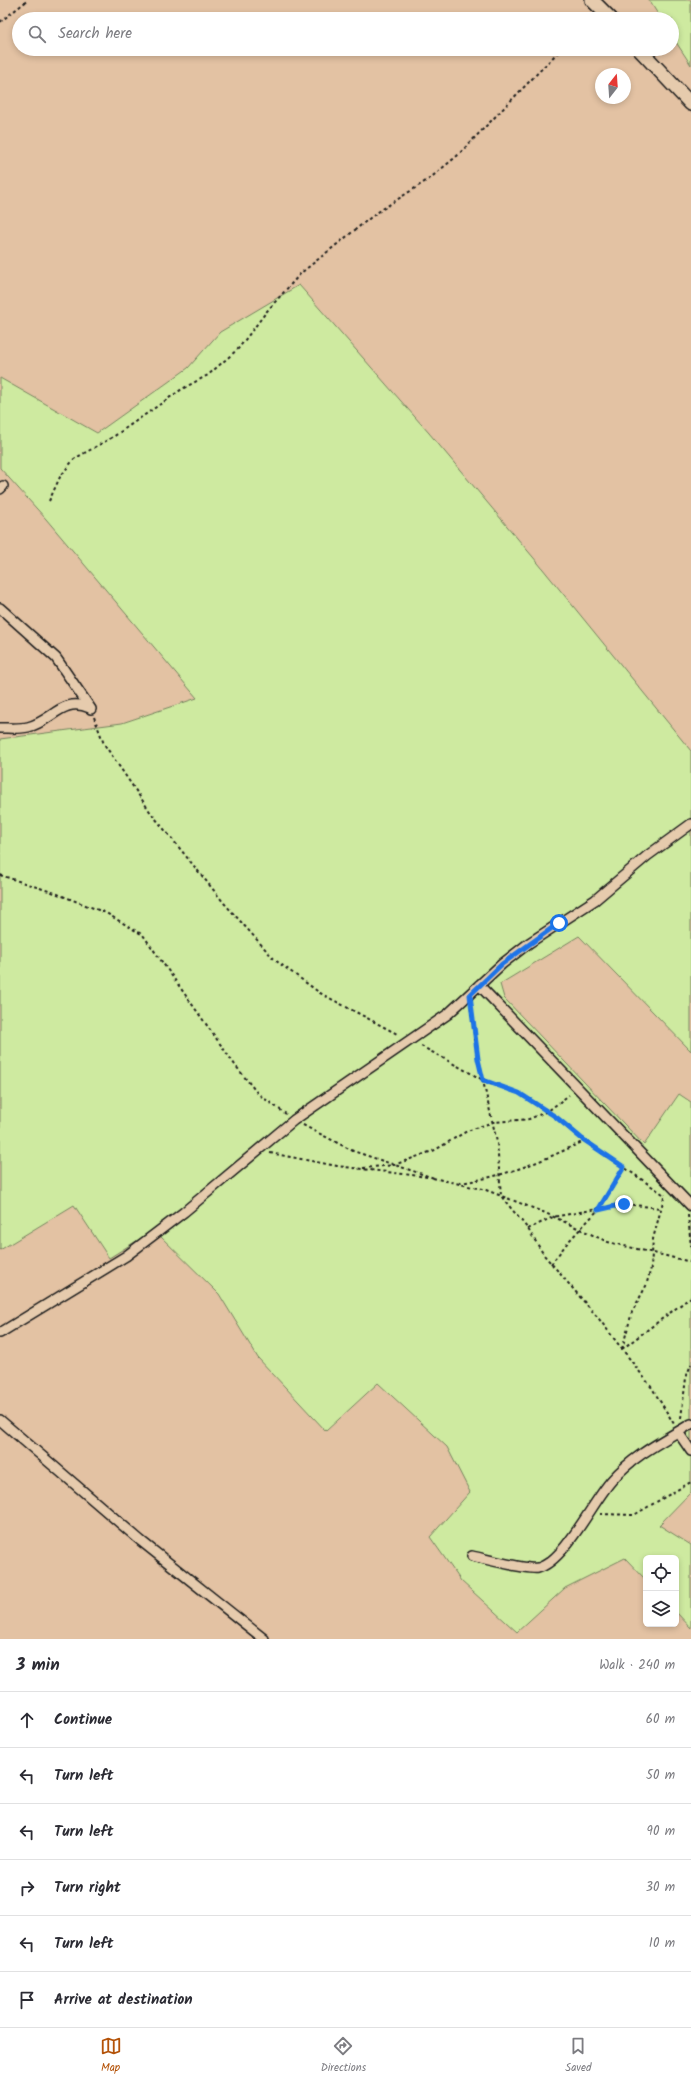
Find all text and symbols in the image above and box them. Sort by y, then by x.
search box [12,12,679,56]
text: Search here [58,22,132,46]
icon: search [26,23,48,45]
north arrow [595,68,631,104]
route start [550,914,568,932]
route end [615,1195,633,1213]
map controls [643,1555,679,1627]
button: locate [643,1555,679,1591]
button: layers [643,1591,679,1627]
text: 3 min [16,1652,60,1679]
text: Walk · 240 m [599,1655,675,1676]
text: Continue [54,1708,112,1732]
icon: ahead [16,1709,38,1731]
text: 60 m [646,1709,675,1730]
text: Turn left [54,1764,114,1788]
icon: left [16,1765,38,1787]
text: 50 m [646,1765,675,1786]
text: Turn left [54,1820,114,1844]
icon: left [16,1821,38,1843]
text: 90 m [647,1821,675,1842]
text: Turn right [54,1876,121,1900]
icon: right [16,1877,38,1899]
text: 30 m [646,1877,675,1898]
text: Turn left [54,1932,114,1956]
icon: left [16,1933,38,1955]
text: 10 m [649,1933,675,1954]
text: Arrive at destination [54,1988,193,2012]
icon: arrive [16,1989,38,2011]
tab: Map [100,2035,122,2077]
tab: Directions [321,2035,366,2077]
tab: Saved [565,2035,591,2077]

